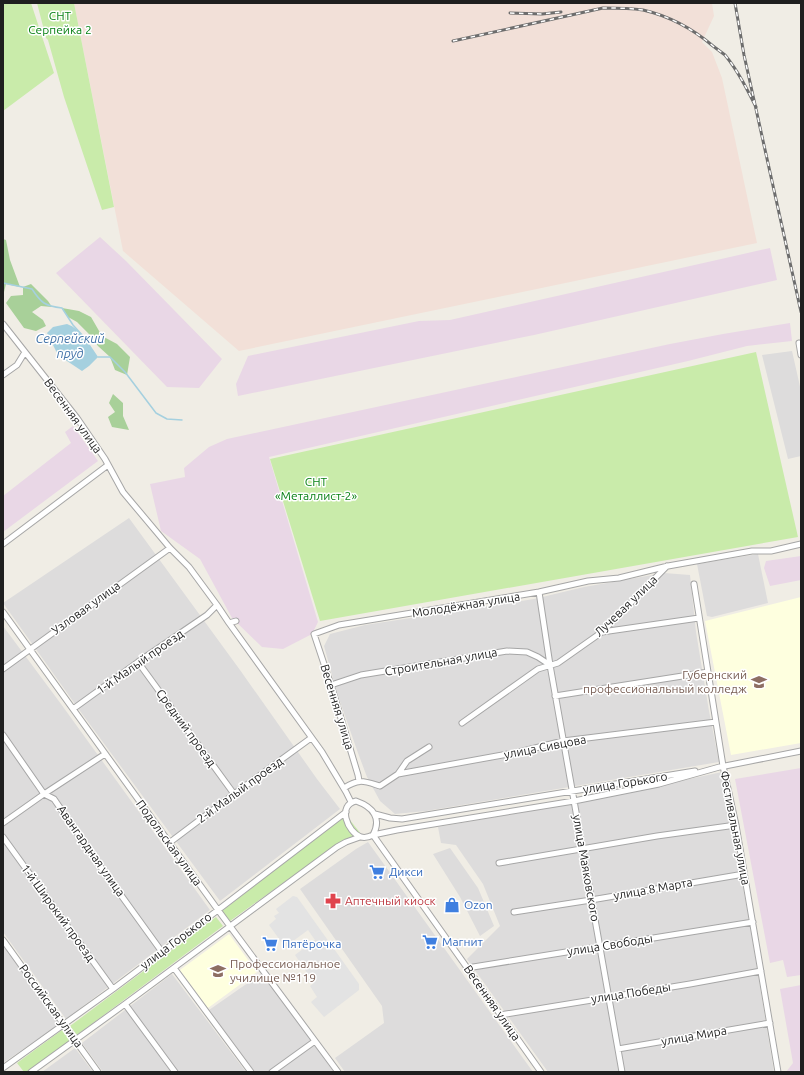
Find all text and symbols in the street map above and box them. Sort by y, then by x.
park label: СНТ Серпейка 2 [28,9,92,36]
water label: Серпейский пруд [36,331,104,360]
street label: Весенняя улица [42,376,105,456]
park label: СНТ «Металлист-2» [275,475,357,502]
street label: Лучевая улица [592,573,660,639]
street label: Узловая улица [49,578,122,637]
street label: Молодёжная улица [411,590,521,619]
street label: 1-й Малый проезд [94,627,186,696]
street label: Строительная улица [384,645,498,678]
street label: Весенняя улица [318,662,357,751]
place label: Губернский профессиональный колледж [583,668,747,695]
school or university icon: Губернский профессиональный колледж [750,673,768,691]
street label: Средний проезд [154,687,219,769]
street label: улица Сивцова [503,732,587,761]
street label: 2-й Малый проезд [194,754,285,825]
street label: улица Горького [582,769,668,796]
street label: Фестивальная улица [718,770,753,886]
street label: Подольская улица [134,797,205,888]
street label: Авангардная улица [55,803,128,899]
street label: улица Маяковского [571,813,602,923]
street label: 1-й Широкий проезд [19,862,98,964]
supermarket icon: Дикси [368,863,386,881]
place label: Дикси [389,865,423,878]
street label: улица 8 Марта [612,875,694,902]
pharmacy icon: Аптечный киоск [324,892,342,910]
place label: Аптечный киоск [345,894,436,907]
shop icon: Ozon [443,896,461,914]
place label: Ozon [464,898,493,911]
street label: улица Горького [138,910,214,972]
street label: улица Свободы [566,931,654,958]
supermarket icon: Магнит [421,933,439,951]
supermarket icon: Пятёрочка [261,935,279,953]
place label: Магнит [442,935,484,948]
place label: Пятёрочка [282,937,341,950]
place label: Профессиональное училище №119 [230,957,340,984]
street label: Российская улица [17,962,86,1050]
school or university icon: Профессиональное училище №119 [209,962,227,980]
street label: Весенняя улица [462,963,523,1043]
street label: улица Победы [590,980,672,1005]
street label: улица Мира [660,1023,728,1048]

